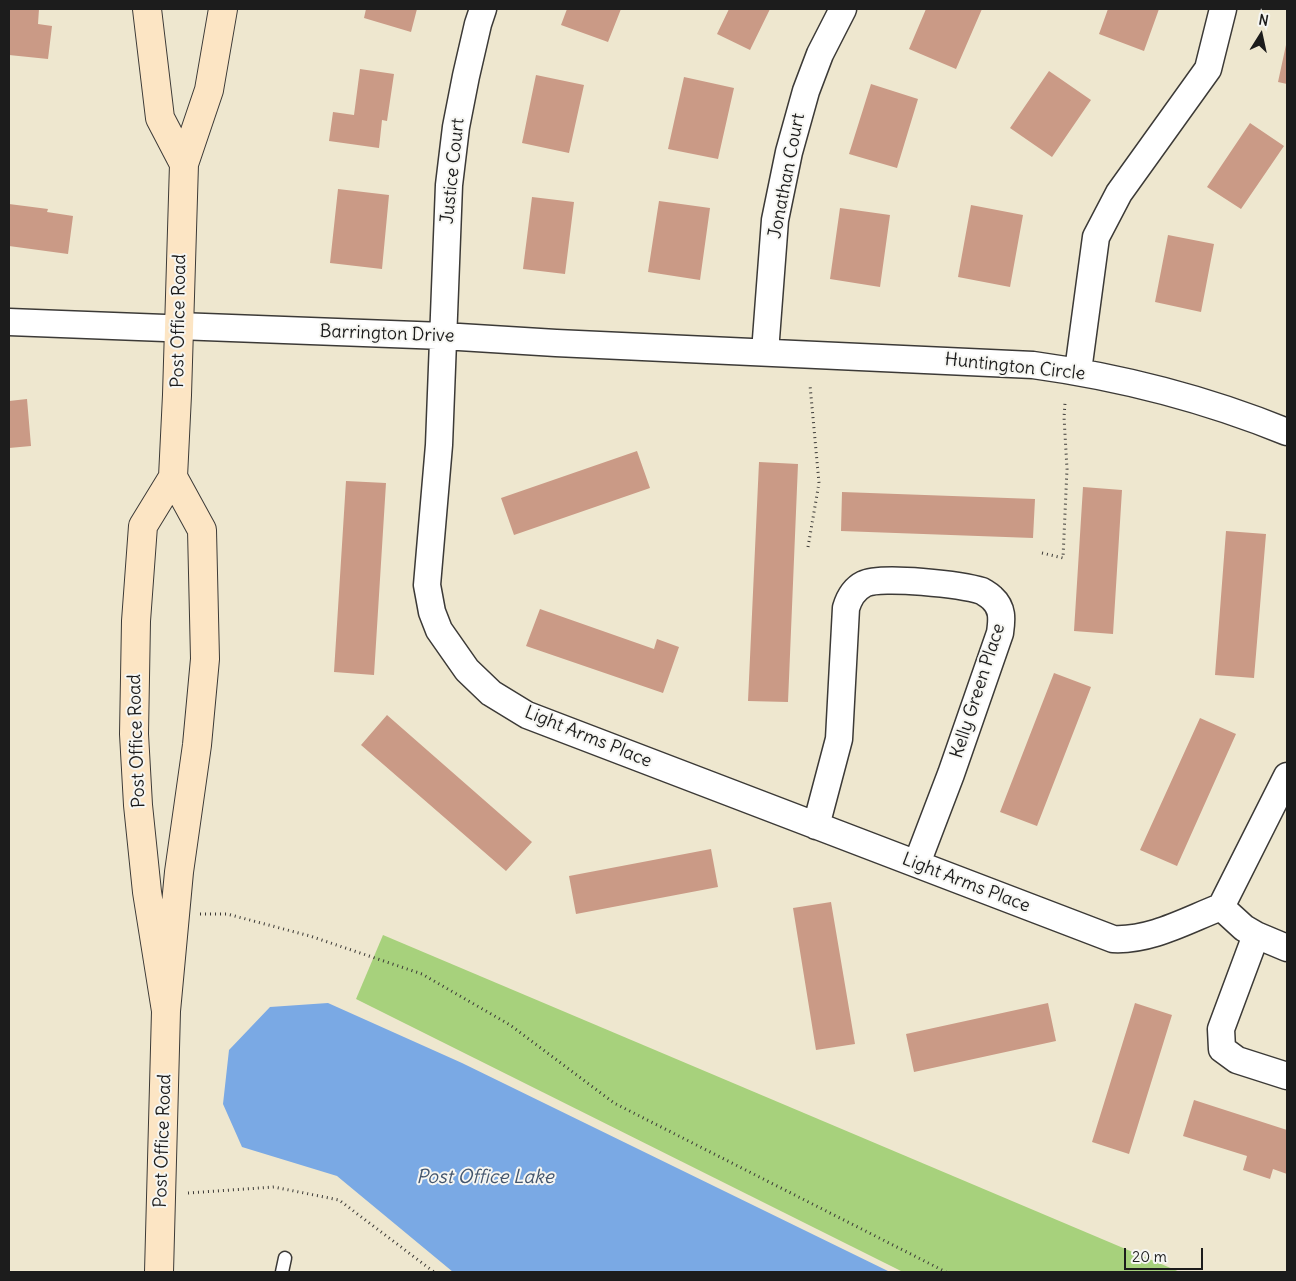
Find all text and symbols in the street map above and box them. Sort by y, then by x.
north arrow [1236,10,1286,60]
text: N [1257,11,1270,30]
street label: Jonathan Court [764,112,810,240]
street label: Justice Court [437,117,469,225]
street label: Post Office Road [167,254,191,388]
street label: Barrington Drive [319,321,455,347]
street label: Huntington Circle [944,349,1086,385]
street label: Kelly Green Place [946,621,1010,761]
street label: Post Office Road [124,674,150,808]
street label: Light Arms Place [521,702,655,772]
street label: Light Arms Place [899,849,1033,917]
street label: Post Office Road [150,1074,176,1208]
water label: Post Office Lake [416,1167,554,1189]
scale bar [1126,1238,1205,1270]
text: 20 m [1132,1247,1167,1266]

